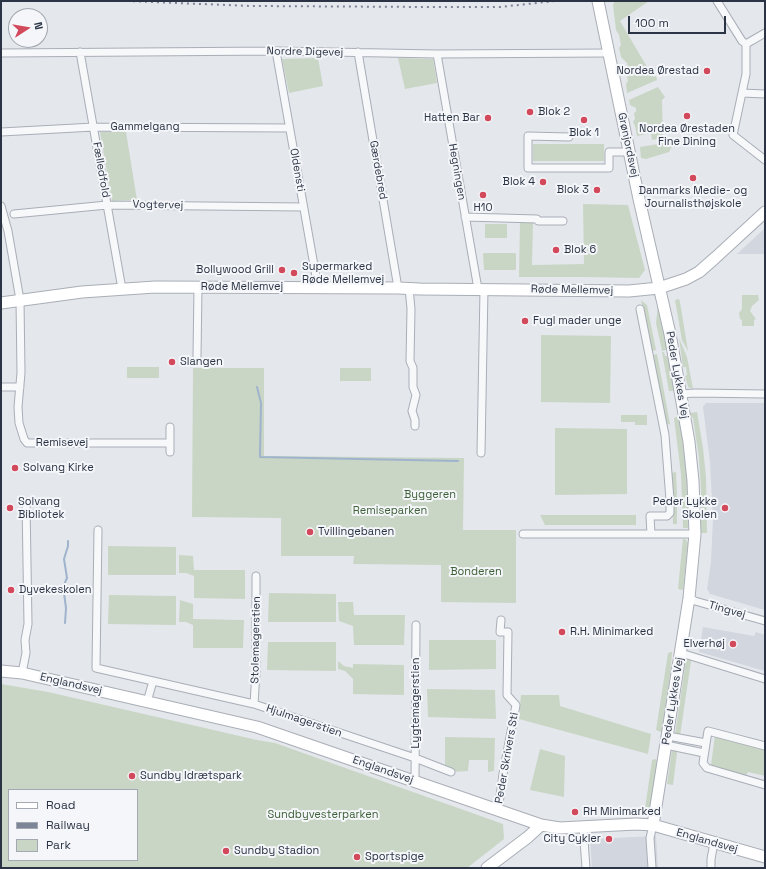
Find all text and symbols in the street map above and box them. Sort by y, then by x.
north arrow [8,8,48,48]
scale bar [630,8,728,34]
text: 100 m [635,15,669,31]
text: N [31,21,46,31]
street label: Nordre Digevej [267,45,343,59]
place label: Nordea Ørestad [616,64,699,78]
marker: Nordea Ørestad [702,66,712,76]
place label: Blok 2 [538,105,570,119]
marker: Blok 2 [525,107,535,117]
place label: Hatten Bar [424,111,480,125]
street label: Grønjordsvej [615,111,641,179]
marker: Nordea Ørestaden Fine Dining [682,111,692,121]
marker: Hatten Bar [483,113,493,123]
marker: Blok 1 [579,115,589,125]
street label: Gammelgang [111,120,179,134]
place label: Nordea Ørestaden Fine Dining [639,122,735,148]
place label: Blok 1 [569,126,599,140]
street label: Gærdebred [366,140,390,200]
street label: Fælledfold [90,141,112,199]
street label: Hegningen [446,143,468,201]
street label: Oldensti [287,147,307,193]
marker: Danmarks Medie- og Journalisthøjskole [688,173,698,183]
place label: Blok 4 [503,175,535,189]
marker: Blok 4 [538,177,548,187]
place label: Blok 3 [557,183,589,197]
place label: Danmarks Medie- og Journalisthøjskole [639,184,747,210]
marker: Blok 3 [592,185,602,195]
marker: H10 [478,190,488,200]
street label: Vogtervej [133,198,183,212]
place label: H10 [474,201,492,215]
place label: Blok 6 [564,243,596,257]
marker: Blok 6 [551,245,561,255]
place label: Supermarked Røde Mellemvej [302,260,384,286]
place label: Bollywood Grill [196,263,274,277]
marker: Bollywood Grill [277,265,287,275]
marker: Supermarked Røde Mellemvej [289,268,299,278]
street label: Røde Mellemvej [201,280,283,294]
street label: Røde Mellemvej [531,283,613,297]
place label: Fugl mader unge [533,314,622,328]
marker: Fugl mader unge [520,316,530,326]
street label: Peder Lykkes Vej [663,330,691,420]
place label: Slangen [180,355,223,369]
marker: Slangen [167,357,177,367]
street label: Remisevej [36,436,88,450]
place label: Solvang Kirke [23,461,94,475]
marker: Solvang Kirke [10,463,20,473]
park label: Byggeren [404,488,456,502]
place label: Solvang Bibliotek [18,495,64,521]
place label: Peder Lykke Skolen [653,495,717,521]
marker: Solvang Bibliotek [5,503,15,513]
marker: Peder Lykke Skolen [720,503,730,513]
park label: Remiseparken [353,504,427,518]
place label: Tvillingebanen [318,525,394,539]
marker: Tvillingebanen [305,527,315,537]
park label: Bonderen [450,565,502,579]
place label: Dyvekeskolen [19,583,92,597]
marker: Dyvekeskolen [6,585,16,595]
street label: Stolemagerstien [249,596,263,684]
street label: Tingvej [707,598,747,622]
place label: R.H. Minimarked [570,625,653,639]
marker: R.H. Minimarked [557,627,567,637]
place label: Elverhøj [683,637,725,651]
marker: Elverhøj [728,639,738,649]
street label: Peder Lykkes Vej [660,656,686,746]
street label: Lygtemagerstien [409,657,423,749]
street label: Englandsvej [39,670,103,698]
street label: Hjulmagerstien [264,702,344,740]
street label: Peder Skrivers Sti [492,711,522,805]
street label: Englandsvej [351,753,415,787]
place label: Sundby Idrætspark [140,769,242,783]
marker: Sundby Idrætspark [127,771,137,781]
legend [8,789,138,861]
text: Road [46,797,75,813]
place label: RH Minimarked [583,805,661,819]
marker: RH Minimarked [570,807,580,817]
park label: Sundbyvesterparken [268,808,378,822]
text: Railway [46,817,90,833]
street label: Englandsvej [675,826,739,856]
place label: City Cykler [544,832,601,846]
marker: City Cykler [604,834,614,844]
text: Park [46,837,71,853]
place label: Sundby Stadion [234,844,319,858]
marker: Sundby Stadion [221,846,231,856]
place label: Sportspige [365,850,424,864]
marker: Sportspige [352,852,362,862]

